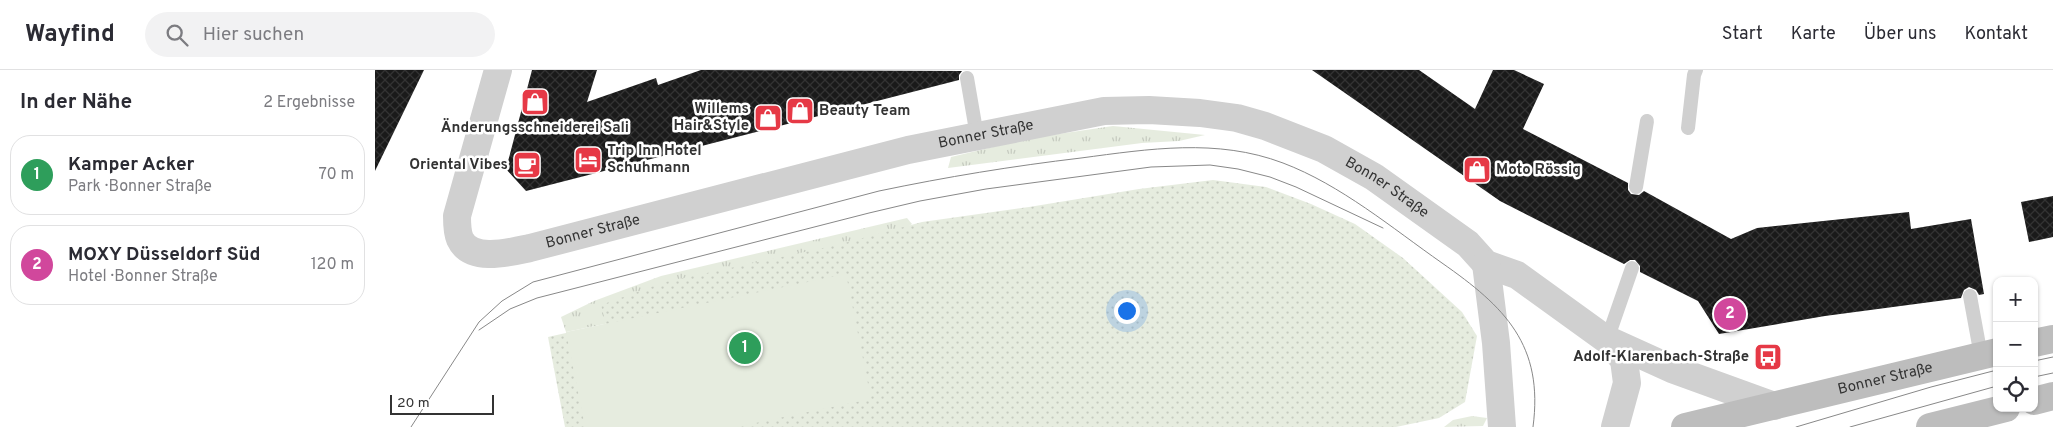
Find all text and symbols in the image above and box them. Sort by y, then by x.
search box [145,12,495,57]
text: Wayfind [25,20,115,50]
icon: search [163,21,191,49]
text: Hier suchen [203,23,304,47]
text: Start [1722,23,1763,46]
text: Karte [1791,23,1836,46]
text: Über uns [1864,23,1936,46]
text: Kontakt [1964,23,2028,46]
shop icon: Änderungsschneiderei Sali [520,87,550,117]
text: In der Nähe [20,89,132,116]
text: 2 Ergebnisse [263,93,355,113]
shop icon: Beauty Team [785,96,815,126]
place label: Willems Hair&Style [673,100,749,136]
place label: Beauty Team [819,102,910,121]
shop icon: Willems Hair&Style [753,103,783,133]
street label: Bonner Straße [937,116,1035,153]
place label: Änderungsschneiderei Sali [441,118,629,138]
place label: Trip Inn Hotel Schuhmann [607,142,702,178]
hotel icon: Trip Inn Hotel Schuhmann [573,145,603,175]
cafe icon: Oriental Vibes [512,150,542,180]
text: Kamper Acker [68,153,194,177]
street label: Bonner Straße [1341,153,1432,222]
shop icon: Moto Rössig [1462,155,1492,185]
place label: Oriental Vibes [409,156,508,175]
place label: Moto Rössig [1496,161,1581,180]
text: 1 [34,165,40,185]
text: 70 m [319,165,354,185]
text: Park · Bonner Straße [68,177,212,197]
street label: Bonner Straße [544,210,642,253]
text: MOXY Düsseldorf Süd [68,243,261,267]
text: 2 [32,255,42,275]
text: 120 m [311,255,354,275]
text: Hotel · Bonner Straße [68,267,218,287]
map controls [1993,277,2038,412]
button: + [1993,277,2038,322]
pin: 2 [1714,295,1746,333]
your location [1114,298,1140,324]
button: − [1993,322,2038,367]
pin: 1 [729,329,761,367]
bus stop icon: Adolf-Klarenbach-Straße [1753,342,1783,372]
place label: Adolf-Klarenbach-Straße [1573,348,1749,367]
street label: Bonner Straße [1836,358,1935,399]
button: locate [1993,367,2038,412]
scale bar [390,392,494,415]
text: 20 m [397,395,430,412]

